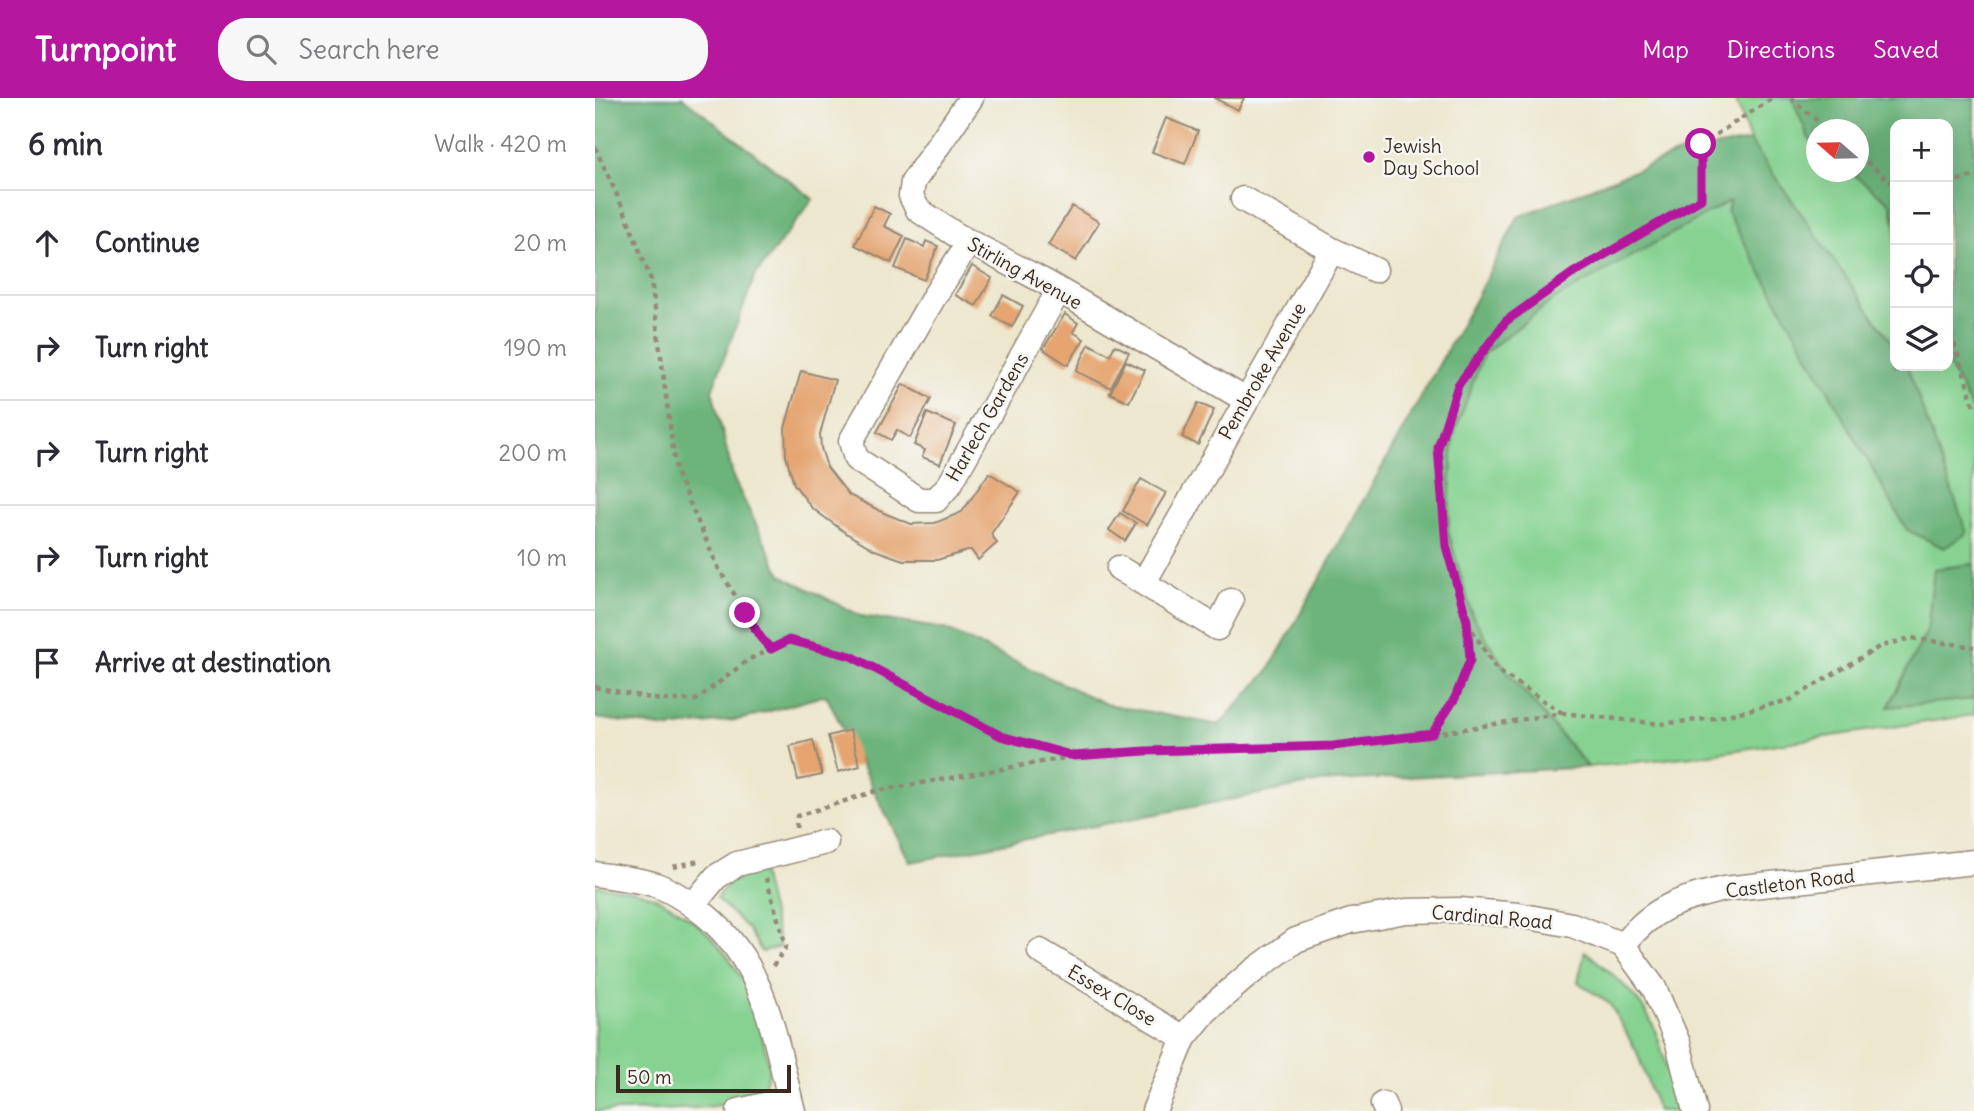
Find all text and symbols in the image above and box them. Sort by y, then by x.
search box [218,18,708,81]
text: Turnpoint [35,28,176,70]
icon: search [242,30,280,68]
text: Search here [298,33,439,66]
text: Map [1642,34,1689,64]
text: Directions [1727,34,1835,64]
text: Saved [1873,34,1939,64]
north arrow [1806,119,1869,182]
map controls [1890,119,1953,371]
button: + [1890,119,1953,182]
text: 6 min [28,125,103,163]
route start [1685,128,1716,159]
text: Walk · 420 m [434,129,567,158]
place label: Jewish Day School [1383,134,1479,180]
marker: Jewish Day School [1361,149,1377,165]
button: − [1890,182,1953,245]
icon: ahead [28,224,66,262]
text: Continue [95,226,200,259]
text: 20 m [514,228,567,257]
street label: Stirling Avenue [964,232,1086,314]
button: locate [1890,245,1953,308]
street label: Pembroke Avenue [1213,298,1311,444]
button: layers [1890,308,1953,371]
icon: right [28,329,66,367]
text: Turn right [95,331,208,364]
text: 190 m [504,333,567,362]
street label: Harlech Gardens [940,348,1034,486]
icon: right [28,434,66,472]
text: Turn right [95,436,208,469]
text: 200 m [498,438,567,467]
icon: right [28,539,66,577]
text: Turn right [95,541,208,574]
text: 10 m [517,543,567,572]
route end [729,597,760,628]
icon: arrive [28,644,66,682]
text: Arrive at destination [95,646,331,679]
street label: Castleton Road [1724,863,1856,903]
street label: Cardinal Road [1431,900,1553,934]
street label: Essex Close [1063,959,1161,1031]
scale bar [616,1062,791,1094]
text: 50 m [627,1065,672,1089]

